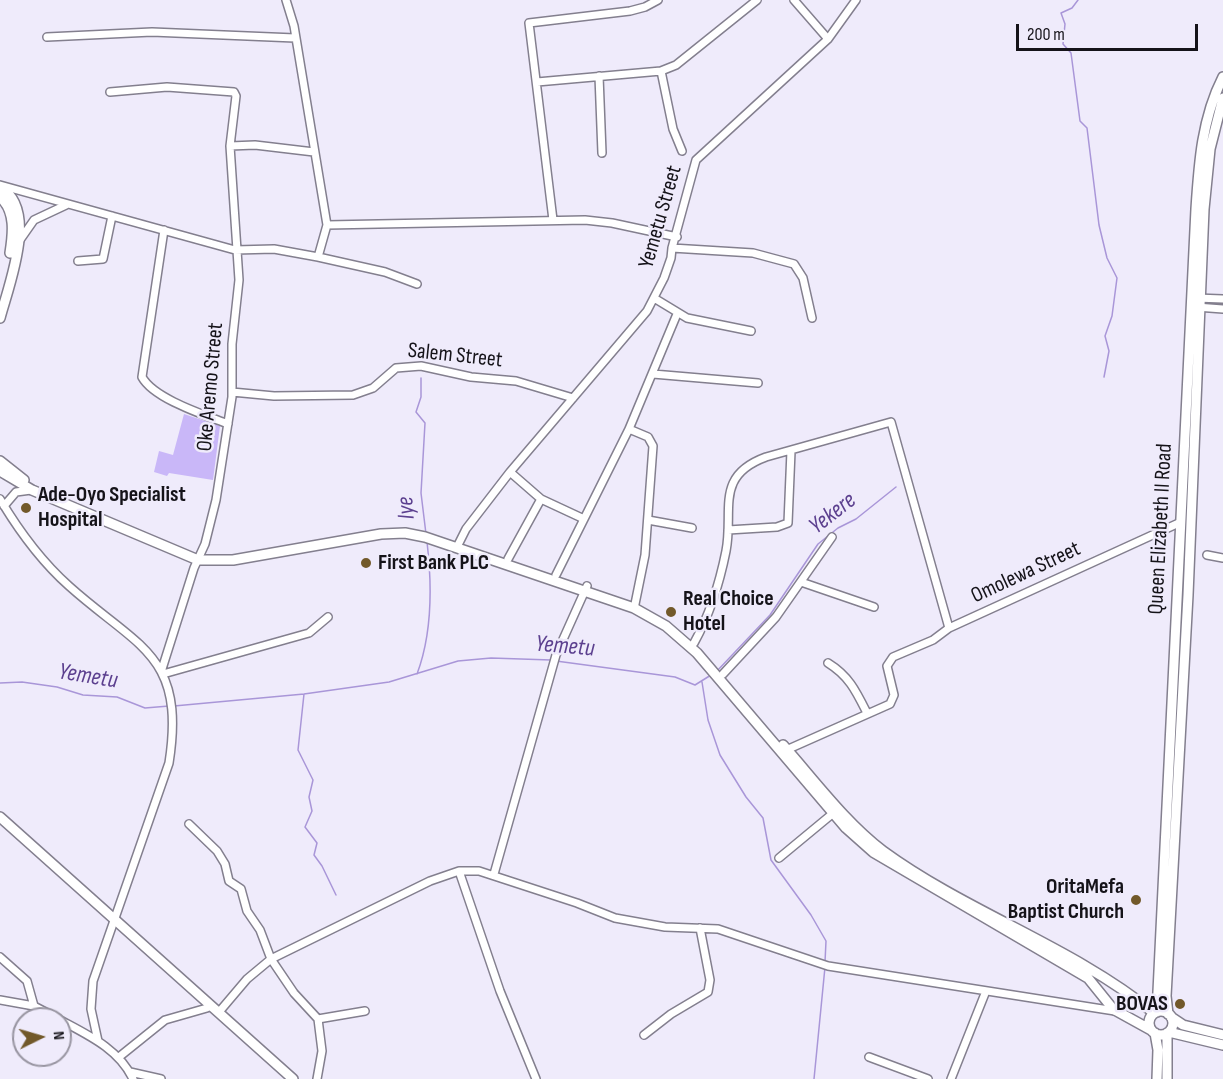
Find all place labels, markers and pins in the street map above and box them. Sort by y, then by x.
place label: Ade-Oyo Specialist Hospital [38,482,186,534]
marker: Ade-Oyo Specialist Hospital [19,501,33,515]
place label: First Bank PLC [378,550,489,576]
marker: First Bank PLC [359,556,373,570]
place label: Real Choice Hotel [683,586,774,638]
marker: Real Choice Hotel [664,605,678,619]
place label: OritaMefa Baptist Church [1008,874,1124,926]
marker: OritaMefa Baptist Church [1129,893,1143,907]
place label: BOVAS [1116,991,1168,1017]
marker: BOVAS [1173,997,1187,1011]

